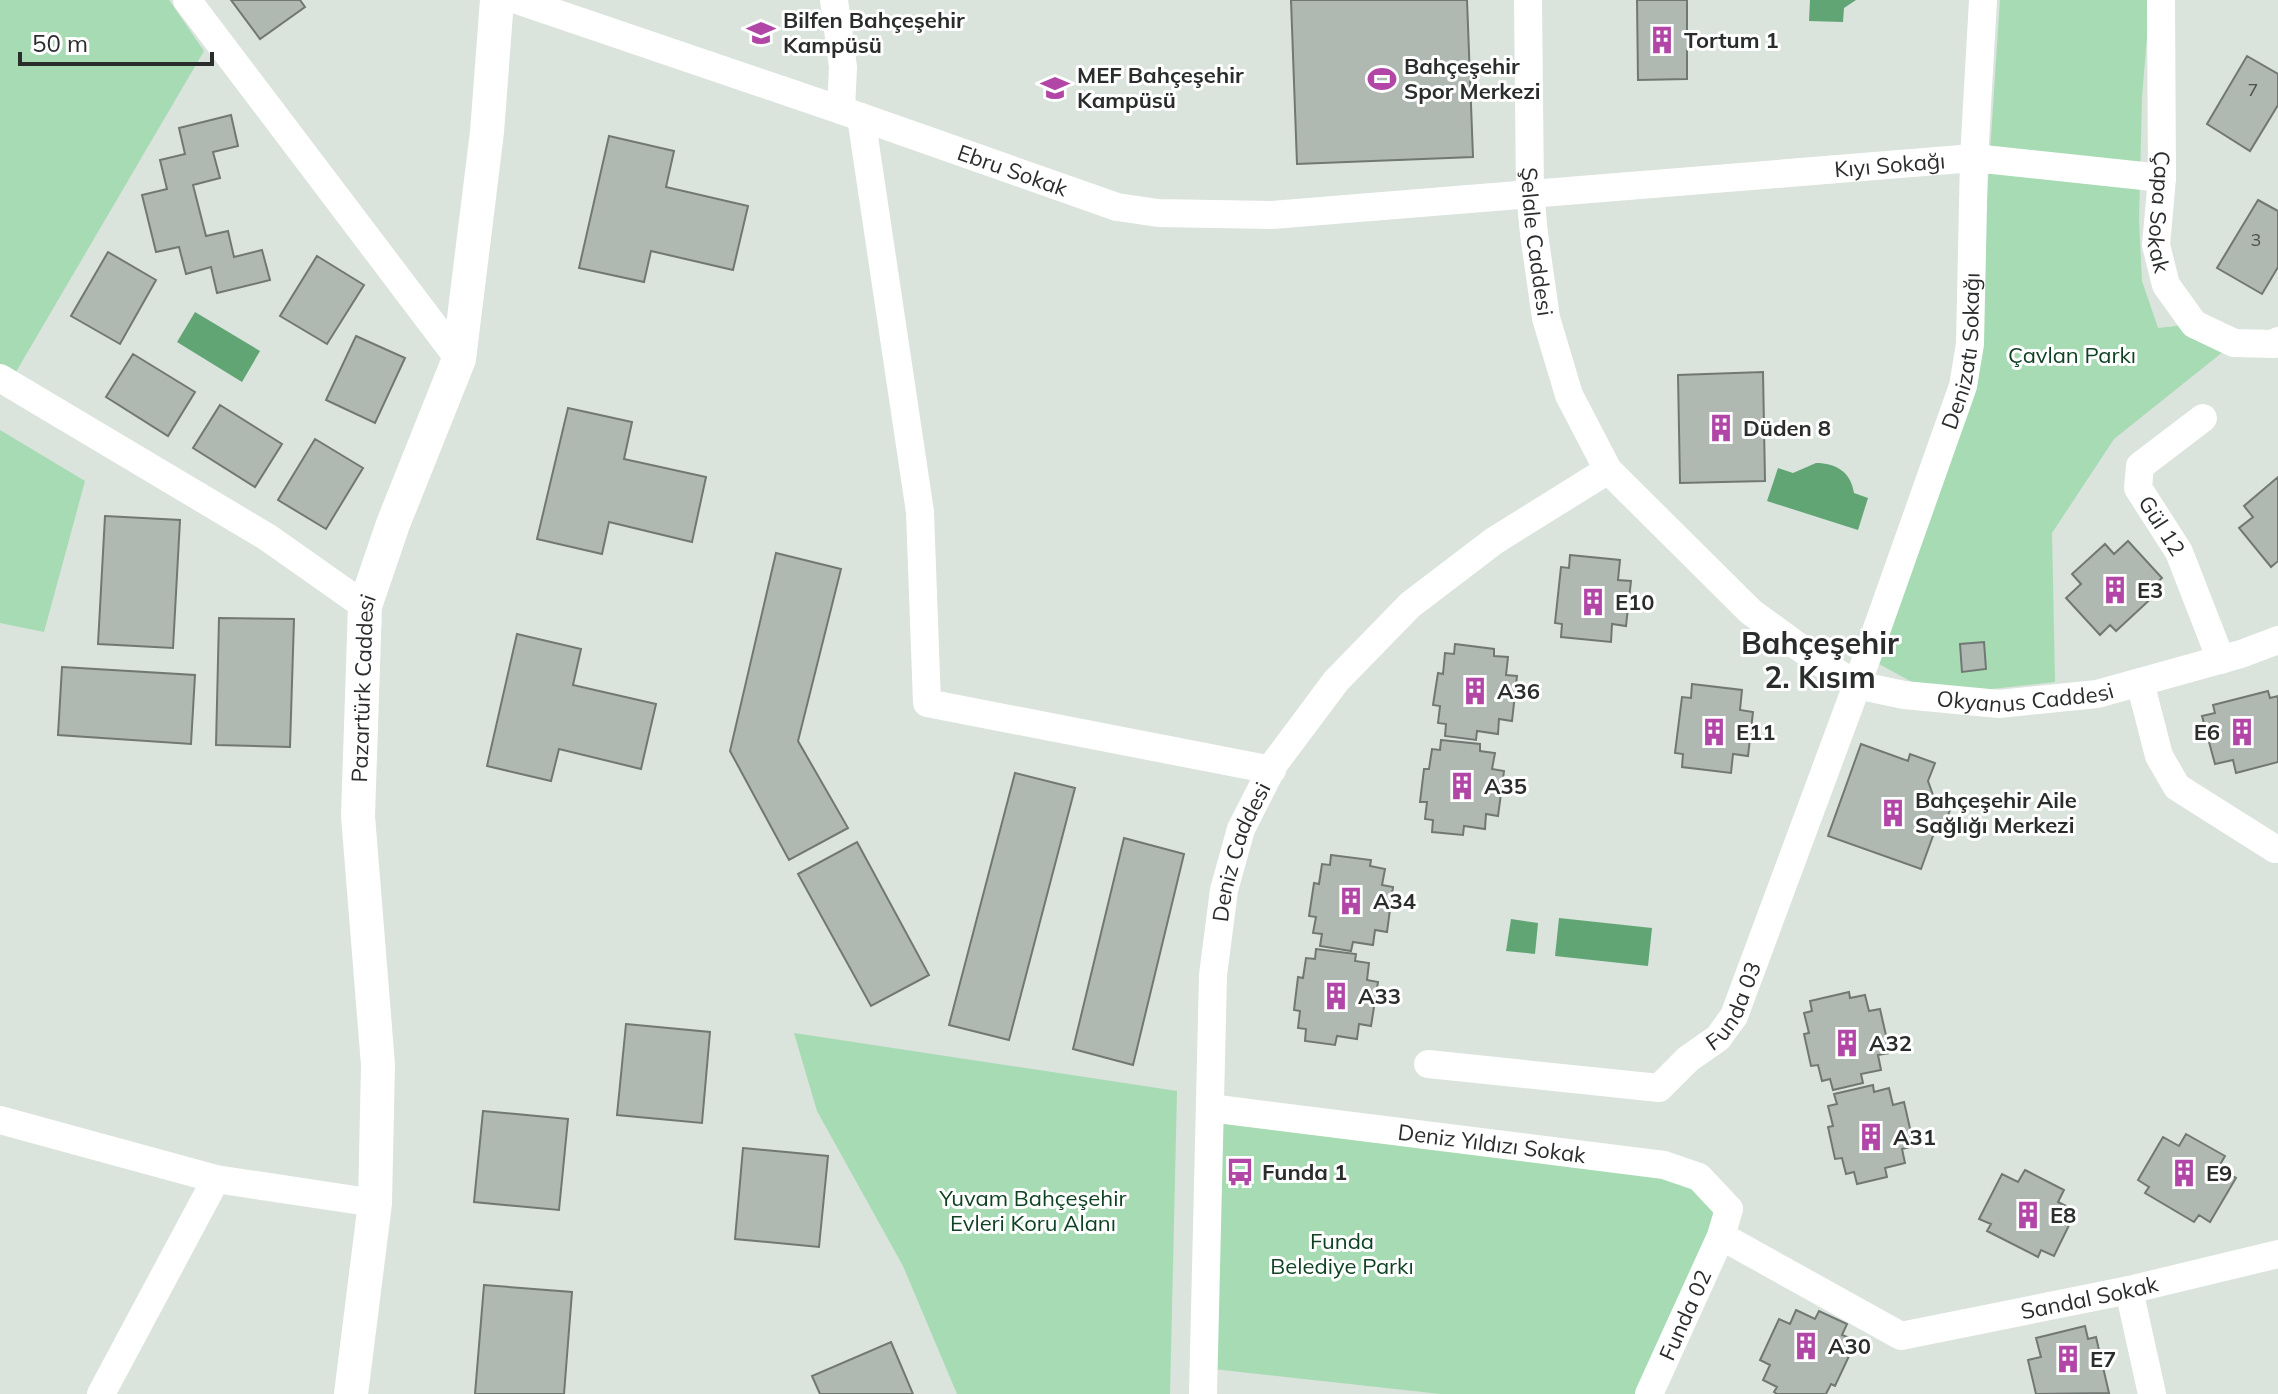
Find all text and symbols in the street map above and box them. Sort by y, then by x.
place label: Bilfen Bahçeşehir Kampüsü [783,6,965,59]
scale bar [20,16,212,66]
school or university icon: Bilfen Bahçeşehir Kampüsü [746,18,776,48]
building icon: Tortum 1 [1647,25,1677,55]
place label: Tortum 1 [1684,26,1779,54]
text: 50 m [32,28,88,58]
place label: Bahçeşehir Spor Merkezi [1404,52,1541,105]
place label: MEF Bahçeşehir Kampüsü [1077,61,1244,114]
sports icon: Bahçeşehir Spor Merkezi [1367,64,1397,94]
school or university icon: MEF Bahçeşehir Kampüsü [1040,73,1070,103]
house number: 7 [2248,78,2258,101]
street label: Ebru Sokak [954,138,1072,203]
street label: Kıyı Sokağı [1833,146,1946,183]
street label: Çapa Sokak [2142,151,2176,276]
street label: Şelale Caddesi [1516,167,1560,318]
house number: 3 [2251,228,2261,251]
street label: Denizatı Sokağı [1935,272,1986,433]
park label: Çavlan Parkı [2008,341,2136,369]
building icon: Düden 8 [1706,413,1736,443]
place label: Düden 8 [1743,414,1831,442]
street label: Gül 12 [2132,490,2192,561]
building icon: E3 [2100,575,2130,605]
place label: E3 [2137,576,2163,604]
building icon: E10 [1578,587,1608,617]
place label: E10 [1615,588,1655,616]
street label: Pazartürk Caddesi [345,591,382,783]
district label: Bahçeşehir 2. Kısım [1741,624,1899,696]
building icon: A36 [1460,676,1490,706]
street label: Okyanus Caddesi [1936,676,2117,718]
place label: A36 [1497,677,1540,705]
building icon: E11 [1699,717,1729,747]
building icon: E6 [2227,717,2257,747]
place label: E11 [1736,718,1776,746]
place label: E6 [2194,718,2220,746]
building icon: A35 [1447,771,1477,801]
place label: A35 [1484,772,1527,800]
street label: Deniz Caddesi [1206,777,1277,923]
place label: Bahçeşehir Aile Sağlığı Merkezi [1915,786,2077,839]
building icon: Bahçeşehir Aile Sağlığı Merkezi [1878,798,1908,828]
building icon: A34 [1336,886,1366,916]
place label: A34 [1373,887,1416,915]
street label: Funda 03 [1700,958,1767,1056]
building icon: A33 [1321,981,1351,1011]
place label: A33 [1358,982,1401,1010]
building icon: A32 [1832,1028,1862,1058]
place label: A32 [1869,1029,1912,1057]
street label: Deniz Yıldızı Sokak [1396,1118,1588,1169]
building icon: A31 [1856,1122,1886,1152]
place label: A31 [1893,1123,1936,1151]
bus stop icon: Funda 1 [1225,1157,1255,1187]
place label: Funda 1 [1262,1158,1347,1186]
building icon: E9 [2169,1158,2199,1188]
place label: E9 [2206,1159,2232,1187]
park label: Yuvam Bahçeşehir Evleri Koru Alanı [939,1184,1126,1237]
building icon: E8 [2013,1200,2043,1230]
place label: E8 [2050,1201,2076,1229]
park label: Funda Belediye Parkı [1270,1227,1414,1280]
street label: Funda 02 [1653,1265,1717,1365]
street label: Sandal Sokak [2018,1269,2161,1326]
building icon: A30 [1791,1331,1821,1361]
place label: A30 [1828,1332,1871,1360]
building icon: E7 [2053,1344,2083,1374]
place label: E7 [2090,1345,2116,1373]

